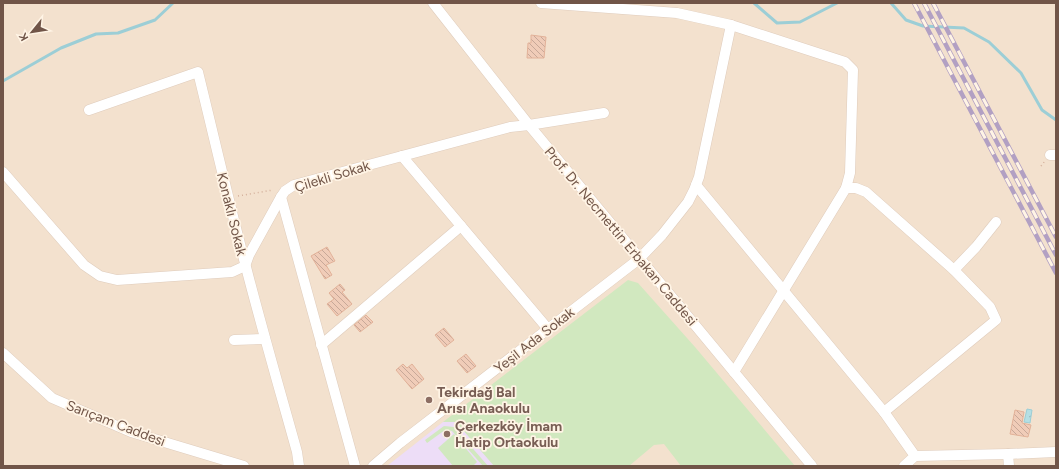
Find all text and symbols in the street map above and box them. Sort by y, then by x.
north arrow [12,12,52,52]
text: K [16,30,31,43]
street label: Prof. Dr. Necmettin Erbakan Caddesi [541,143,701,329]
street label: Çilekli Sokak [292,157,372,196]
street label: Konaklı Sokak [213,171,250,258]
street label: Yeşil Ada Sokak [491,304,578,377]
place label: Tekirdağ Bal Arısı Anaokulu [437,384,530,417]
marker: Tekirdağ Bal Arısı Anaokulu [424,395,434,405]
street label: Sarıçam Caddesi [64,397,168,450]
place label: Çerkezköy İmam Hatip Ortaokulu [455,418,562,451]
marker: Çerkezköy İmam Hatip Ortaokulu [442,429,452,439]

